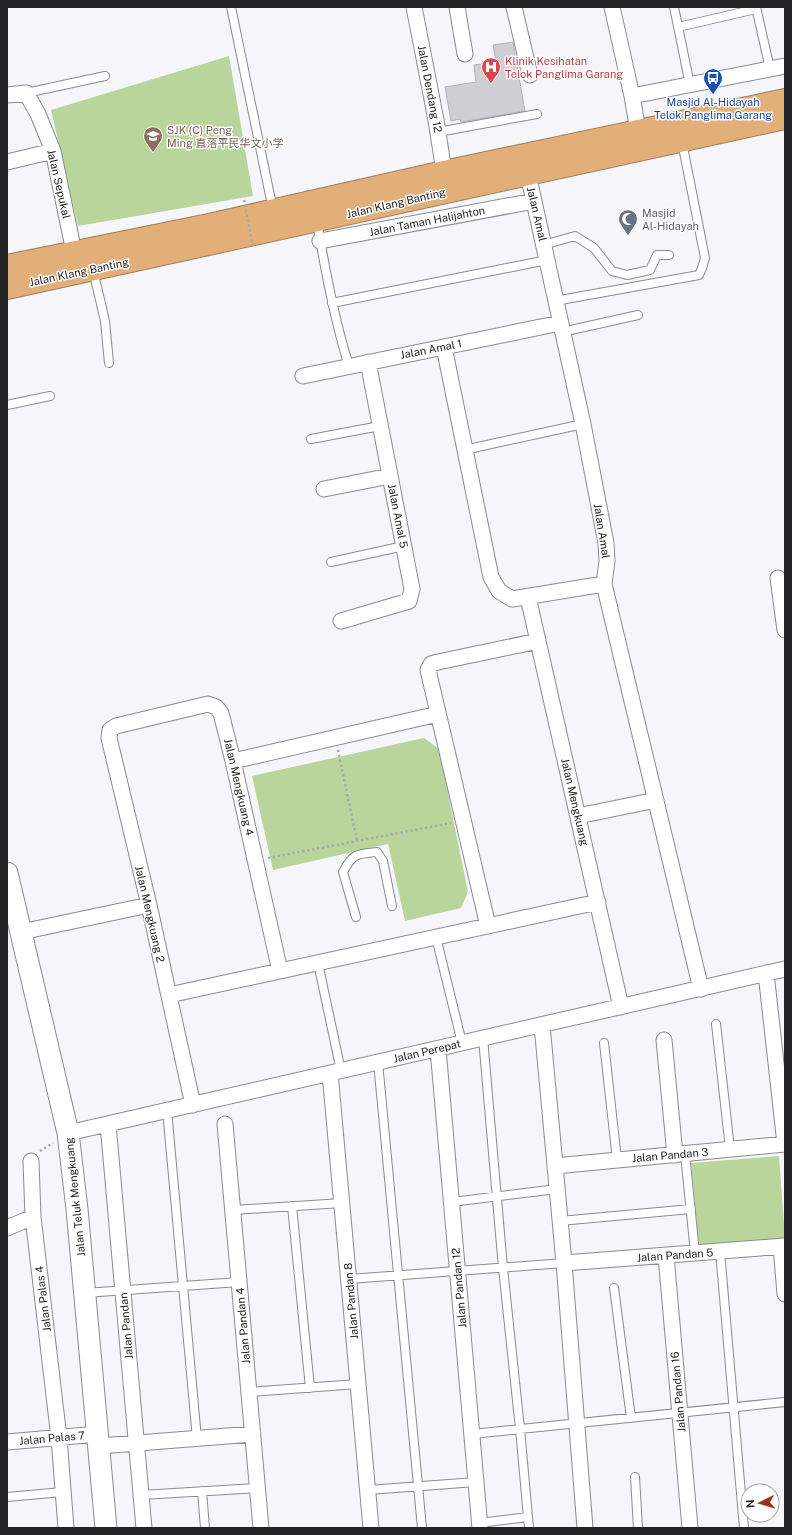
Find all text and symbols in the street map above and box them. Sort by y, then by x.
street label: Jalan Dendang 12 [416,44,444,134]
place label: Klinik Kesihatan Telok Panglima Garang [505,55,623,80]
hospital icon: Klinik Kesihatan Telok Panglima Garang [480,56,502,84]
bus stop icon: Masjid Al-Hidayah Telok Panglima Garang [702,67,724,95]
place label: Masjid Al-Hidayah Telok Panglima Garang [654,96,772,121]
place label: SJK (C) Peng Ming 直落平民华文小学 [167,124,283,149]
school or university icon: SJK (C) Peng Ming 直落平民华文小学 [142,125,164,153]
street label: Jalan Sepukal [45,148,73,220]
street label: Jalan Klang Banting [345,186,447,220]
street label: Jalan Amal [525,186,549,242]
street label: Jalan Taman Halijahton [368,204,486,238]
place label: Masjid Al-Hidayah [642,207,699,232]
mosque icon: Masjid Al-Hidayah [617,208,639,236]
street label: Jalan Klang Banting [28,256,130,288]
street label: Jalan Amal 1 [399,337,463,361]
street label: Jalan Amal 5 [386,483,410,549]
street label: Jalan Amal [592,503,612,559]
street label: Jalan Mengkuang 4 [222,737,256,837]
street label: Jalan Mengkuang [559,757,591,847]
street label: Jalan Mengkuang 2 [133,865,167,964]
street label: Jalan Perepat [392,1037,462,1065]
street label: Jalan Teluk Mengkuang [63,1137,87,1257]
street label: Jalan Pandan 3 [631,1146,709,1164]
street label: Jalan Pandan 5 [636,1246,714,1264]
street label: Jalan Pandan 12 [449,1247,468,1329]
street label: Jalan Pandan 8 [342,1262,360,1340]
street label: Jalan Palas 4 [33,1265,53,1333]
street label: Jalan Pandan 4 [234,1287,252,1365]
street label: Jalan Pandan [117,1292,135,1360]
street label: Jalan Pandan 16 [668,1351,688,1433]
street label: Jalan Palas 7 [19,1429,86,1447]
north arrow [740,1483,780,1523]
text: N [744,1499,756,1509]

